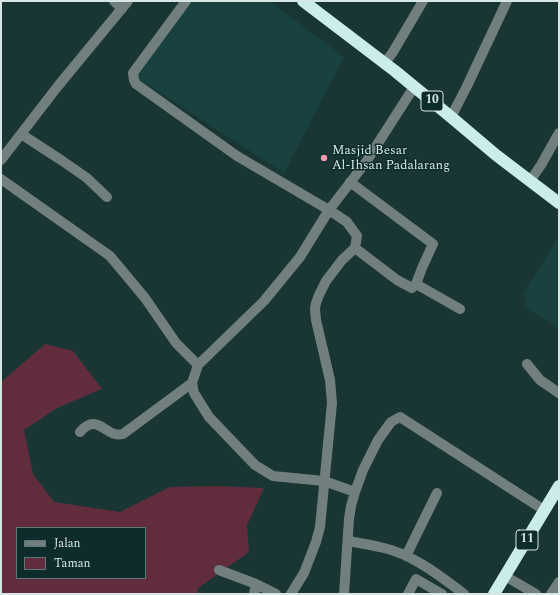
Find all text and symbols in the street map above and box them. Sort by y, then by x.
road number: 10 [421,91,443,111]
place label: Masjid Besar Al-Ihsan Padalarang [332,143,450,174]
marker: Masjid Besar Al-Ihsan Padalarang [319,153,329,163]
legend [16,527,146,579]
road number: 11 [516,530,538,550]
text: Jalan [54,534,81,553]
text: Taman [54,554,91,573]

